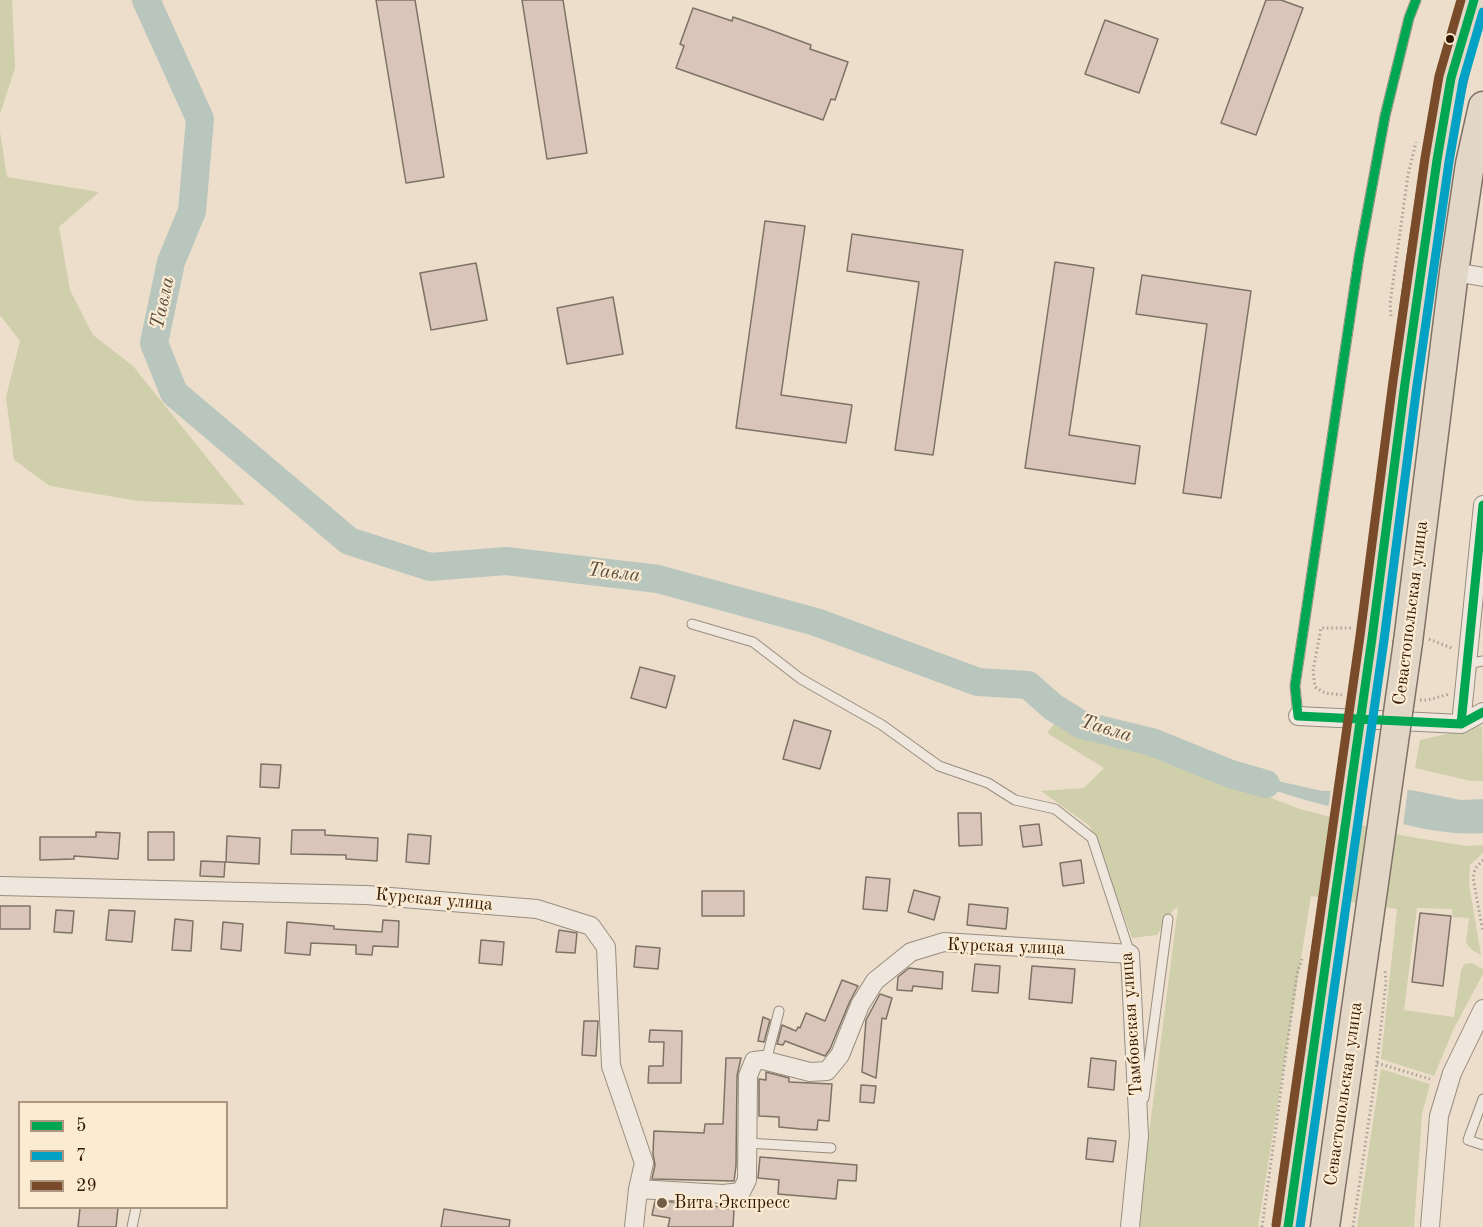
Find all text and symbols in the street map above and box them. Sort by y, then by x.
unlabelled marker [1444,33,1456,45]
water label: Тавла [146,275,180,331]
street label: Севастопольская улица [1389,520,1433,706]
water label: Тавла [586,558,642,588]
water label: Тавла [1077,710,1135,748]
street label: Курская улица [374,884,494,916]
street label: Курская улица [947,934,1065,960]
street label: Тамбовская улица [1116,951,1148,1097]
street label: Севастопольская улица [1320,1001,1368,1187]
legend [18,1101,228,1209]
text: 5 [76,1117,86,1135]
text: 7 [76,1147,86,1165]
text: 29 [76,1177,97,1195]
place label: Вита Экспресс [674,1192,790,1214]
marker: Вита Экспресс [655,1196,669,1210]

